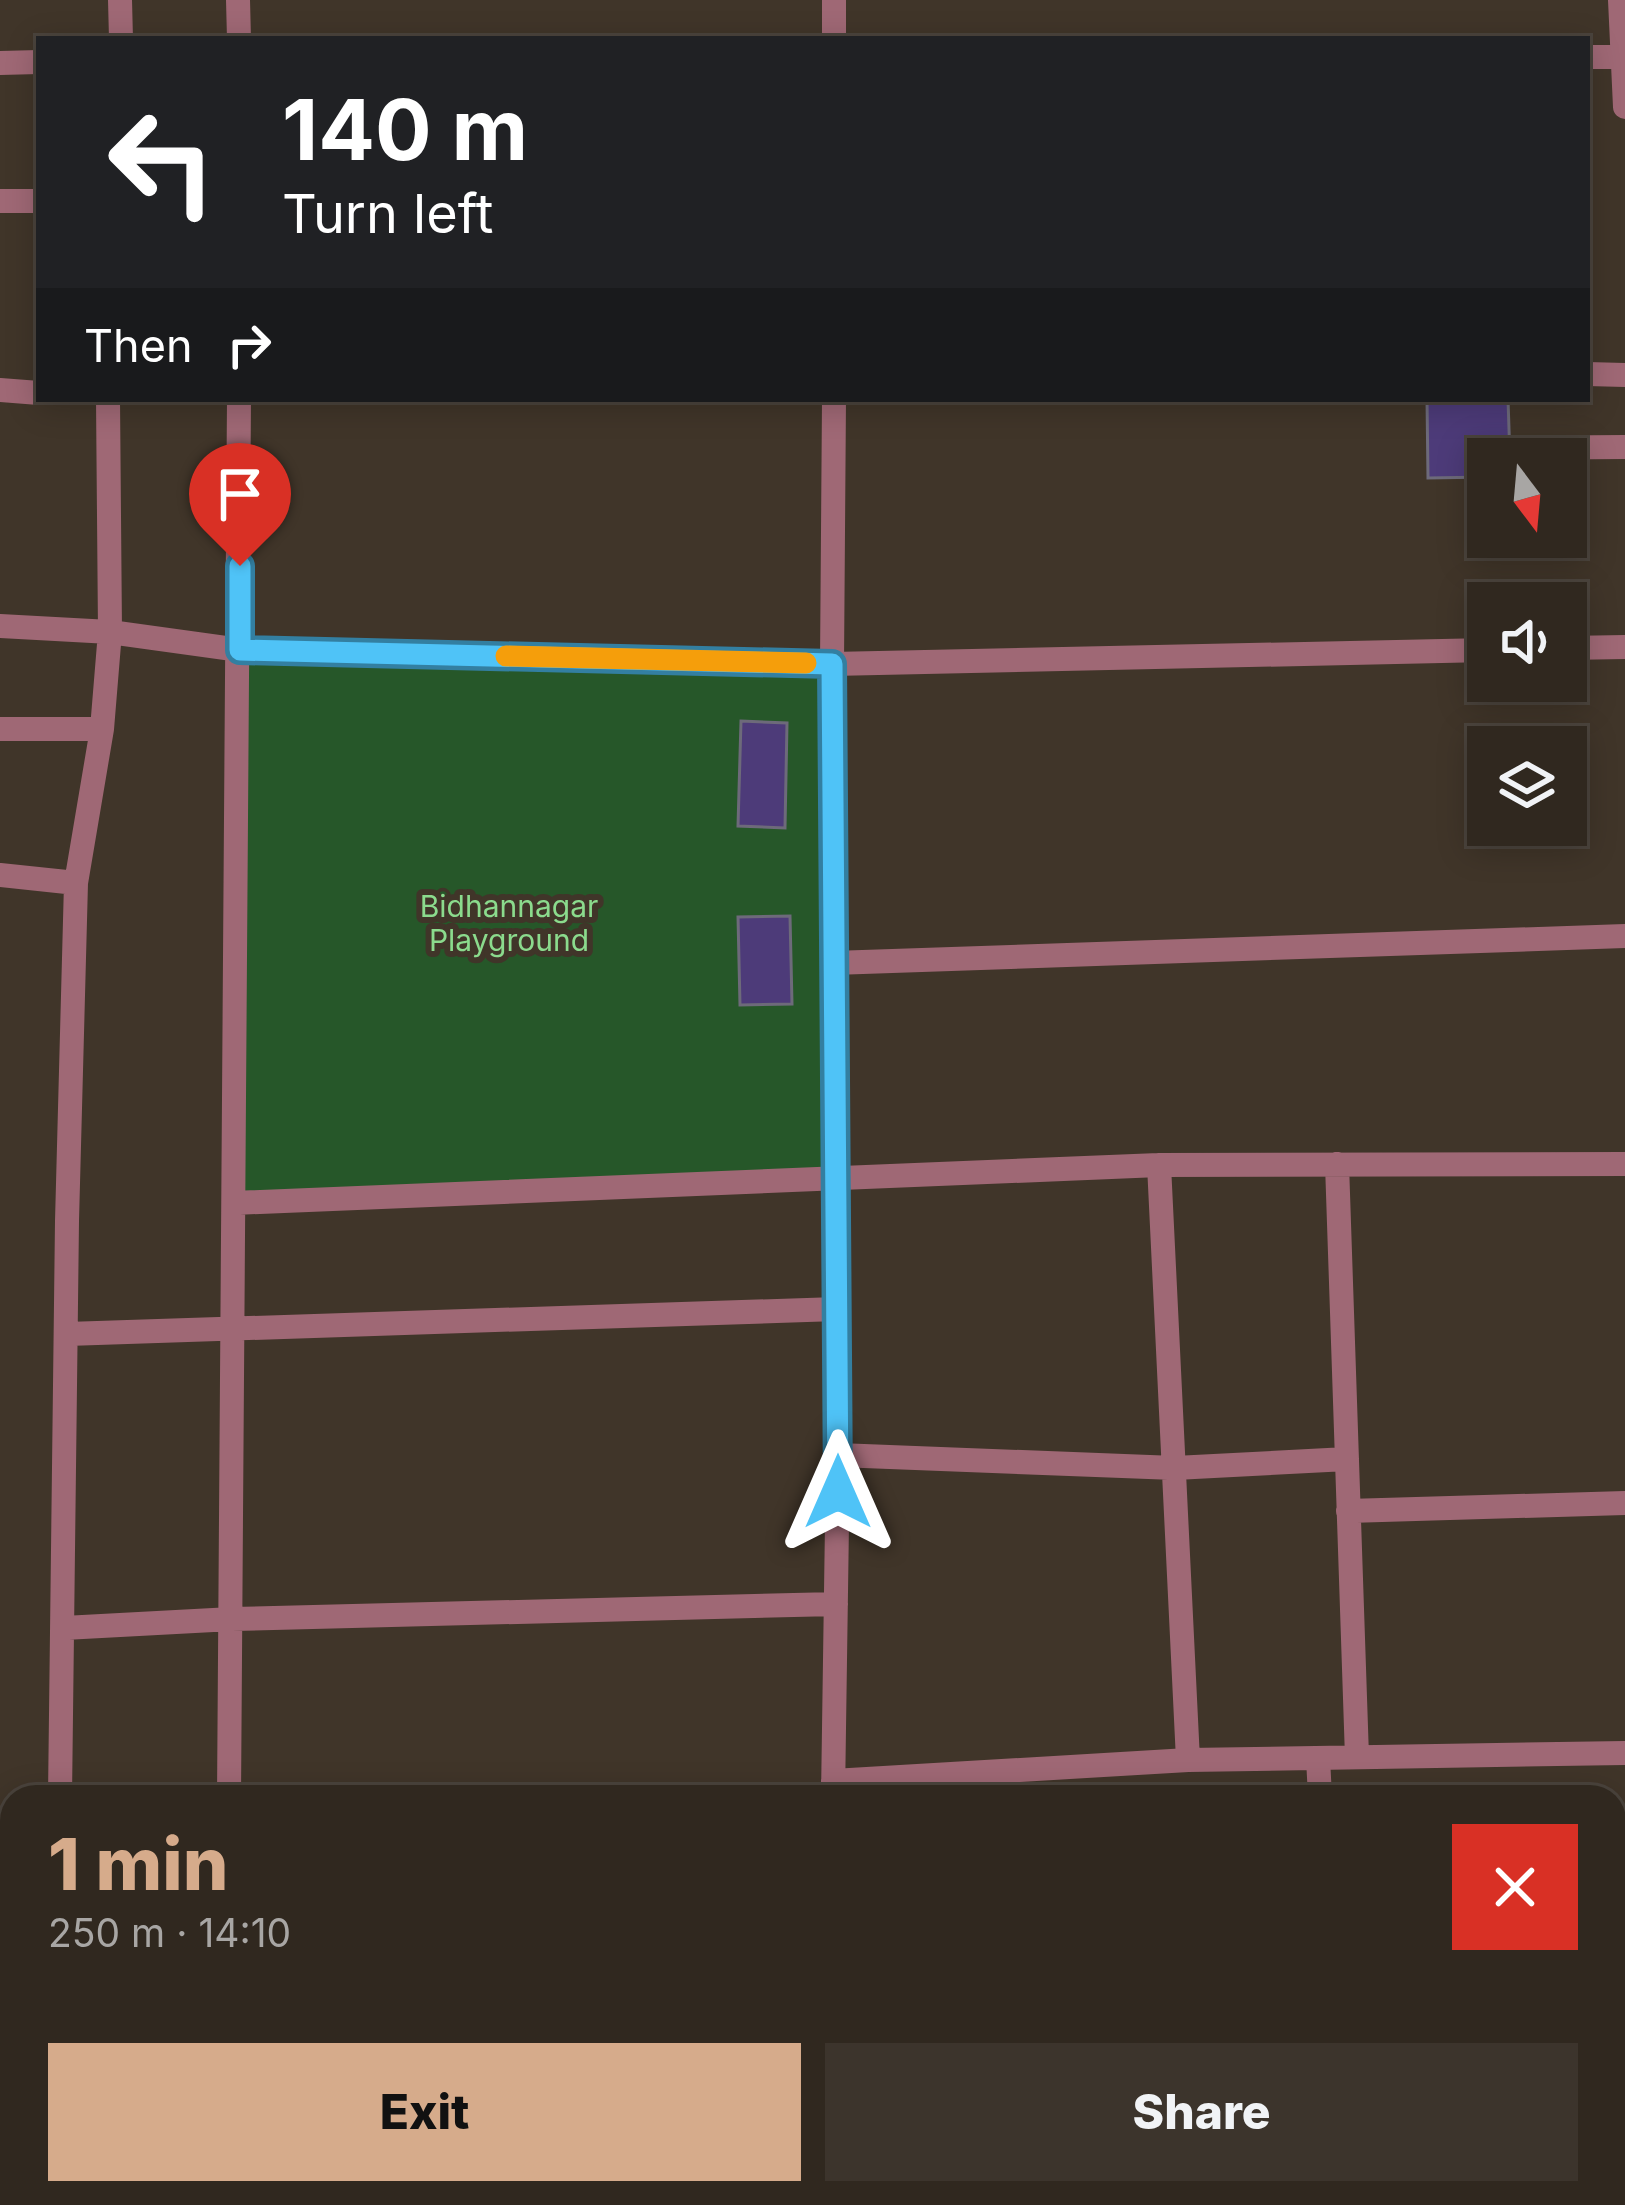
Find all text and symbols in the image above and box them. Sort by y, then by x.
text: 140 m [282,79,528,180]
icon: left [84,84,240,240]
text: Turn left [282,181,493,246]
icon: right [216,312,282,378]
text: Then [84,318,192,373]
north arrow [1467,438,1587,558]
map controls [1467,438,1587,846]
pin [189,443,291,566]
icon: arrive [207,461,273,527]
button: sound [1467,582,1587,702]
button: layers [1467,726,1587,846]
park label: Bidhannagar Playground [420,888,598,958]
position arrow [775,1429,901,1555]
text: 1 min [48,1820,228,1907]
button: close [1452,1824,1578,1950]
text: 250 m · 14:10 [48,1909,291,1956]
button: Exit [48,2043,801,2181]
button: Share [825,2043,1578,2181]

